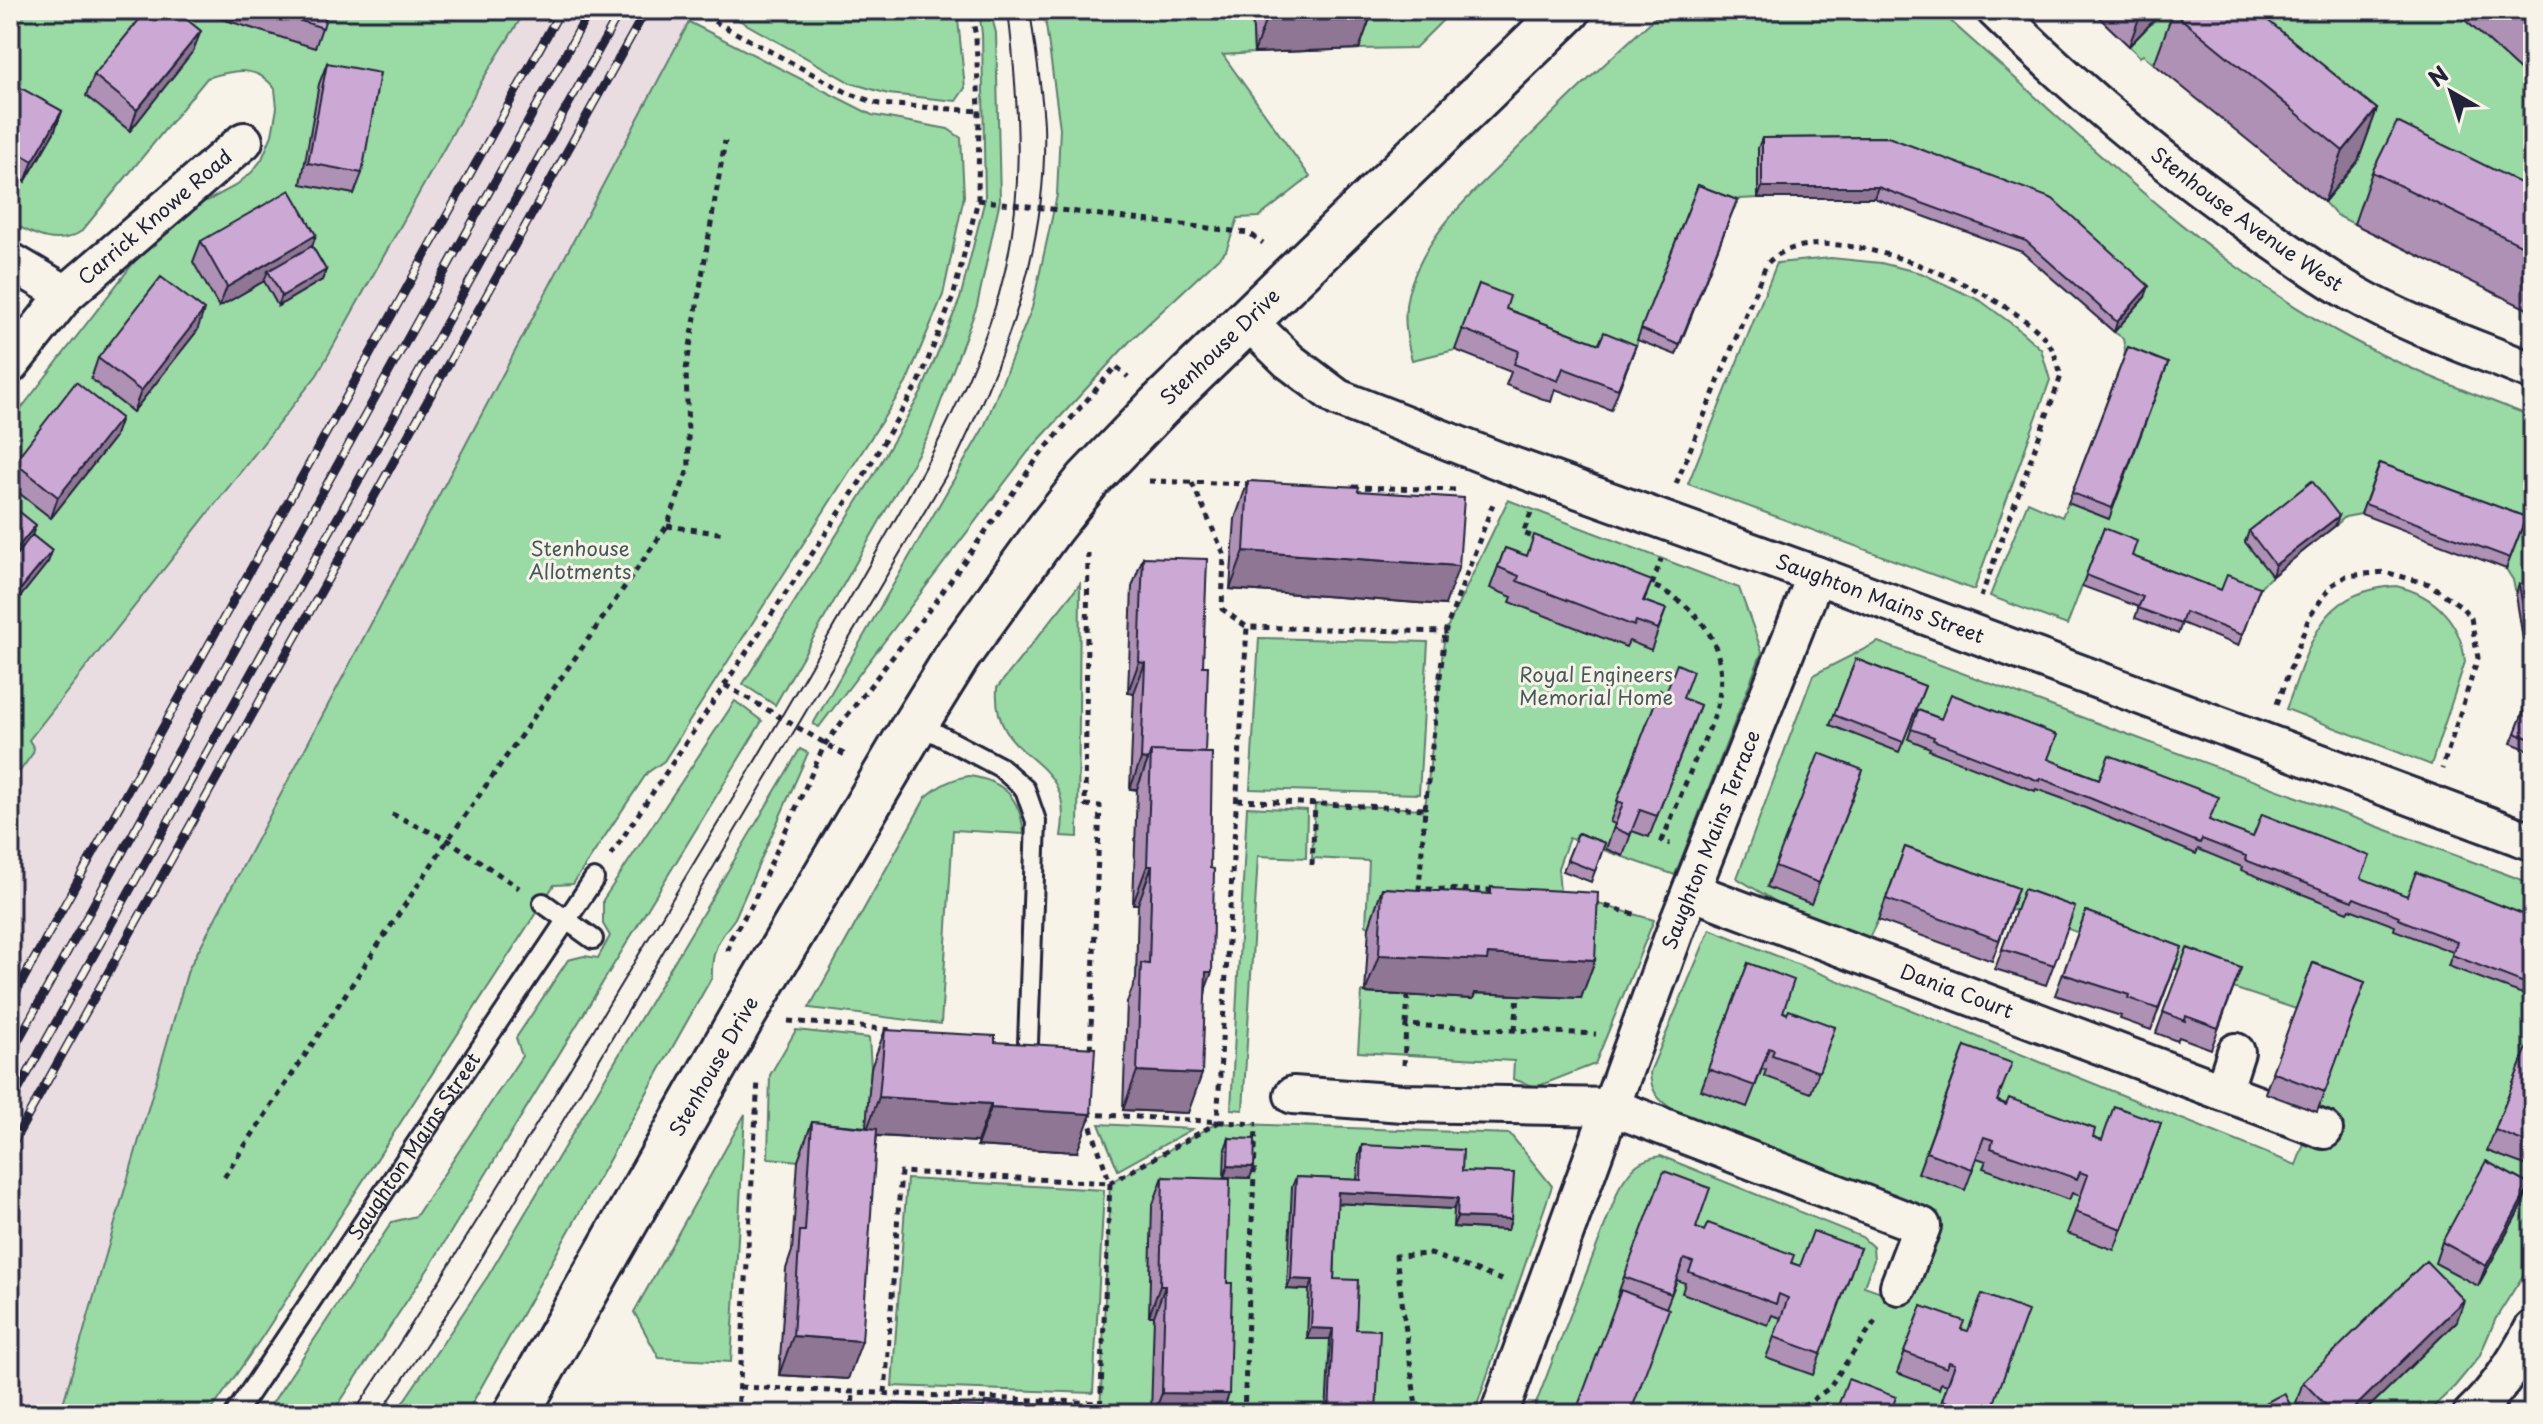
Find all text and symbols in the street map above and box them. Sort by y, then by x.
north arrow [2411,52,2491,132]
text: N [2420,57,2455,94]
street label: Stenhouse Avenue West [2145,139,2349,298]
street label: Carrick Knowe Road [71,142,238,291]
street label: Stenhouse Drive [1153,281,1286,412]
park label: Stenhouse Allotments [529,533,631,586]
street label: Saughton Mains Street [1772,546,1989,650]
park label: Royal Engineers Memorial Home [1519,659,1673,712]
street label: Saughton Mains Terrace [1654,725,1767,954]
street label: Dania Court [1896,955,2018,1025]
street label: Stenhouse Drive [661,990,765,1142]
street label: Saughton Mains Street [340,1046,487,1246]

